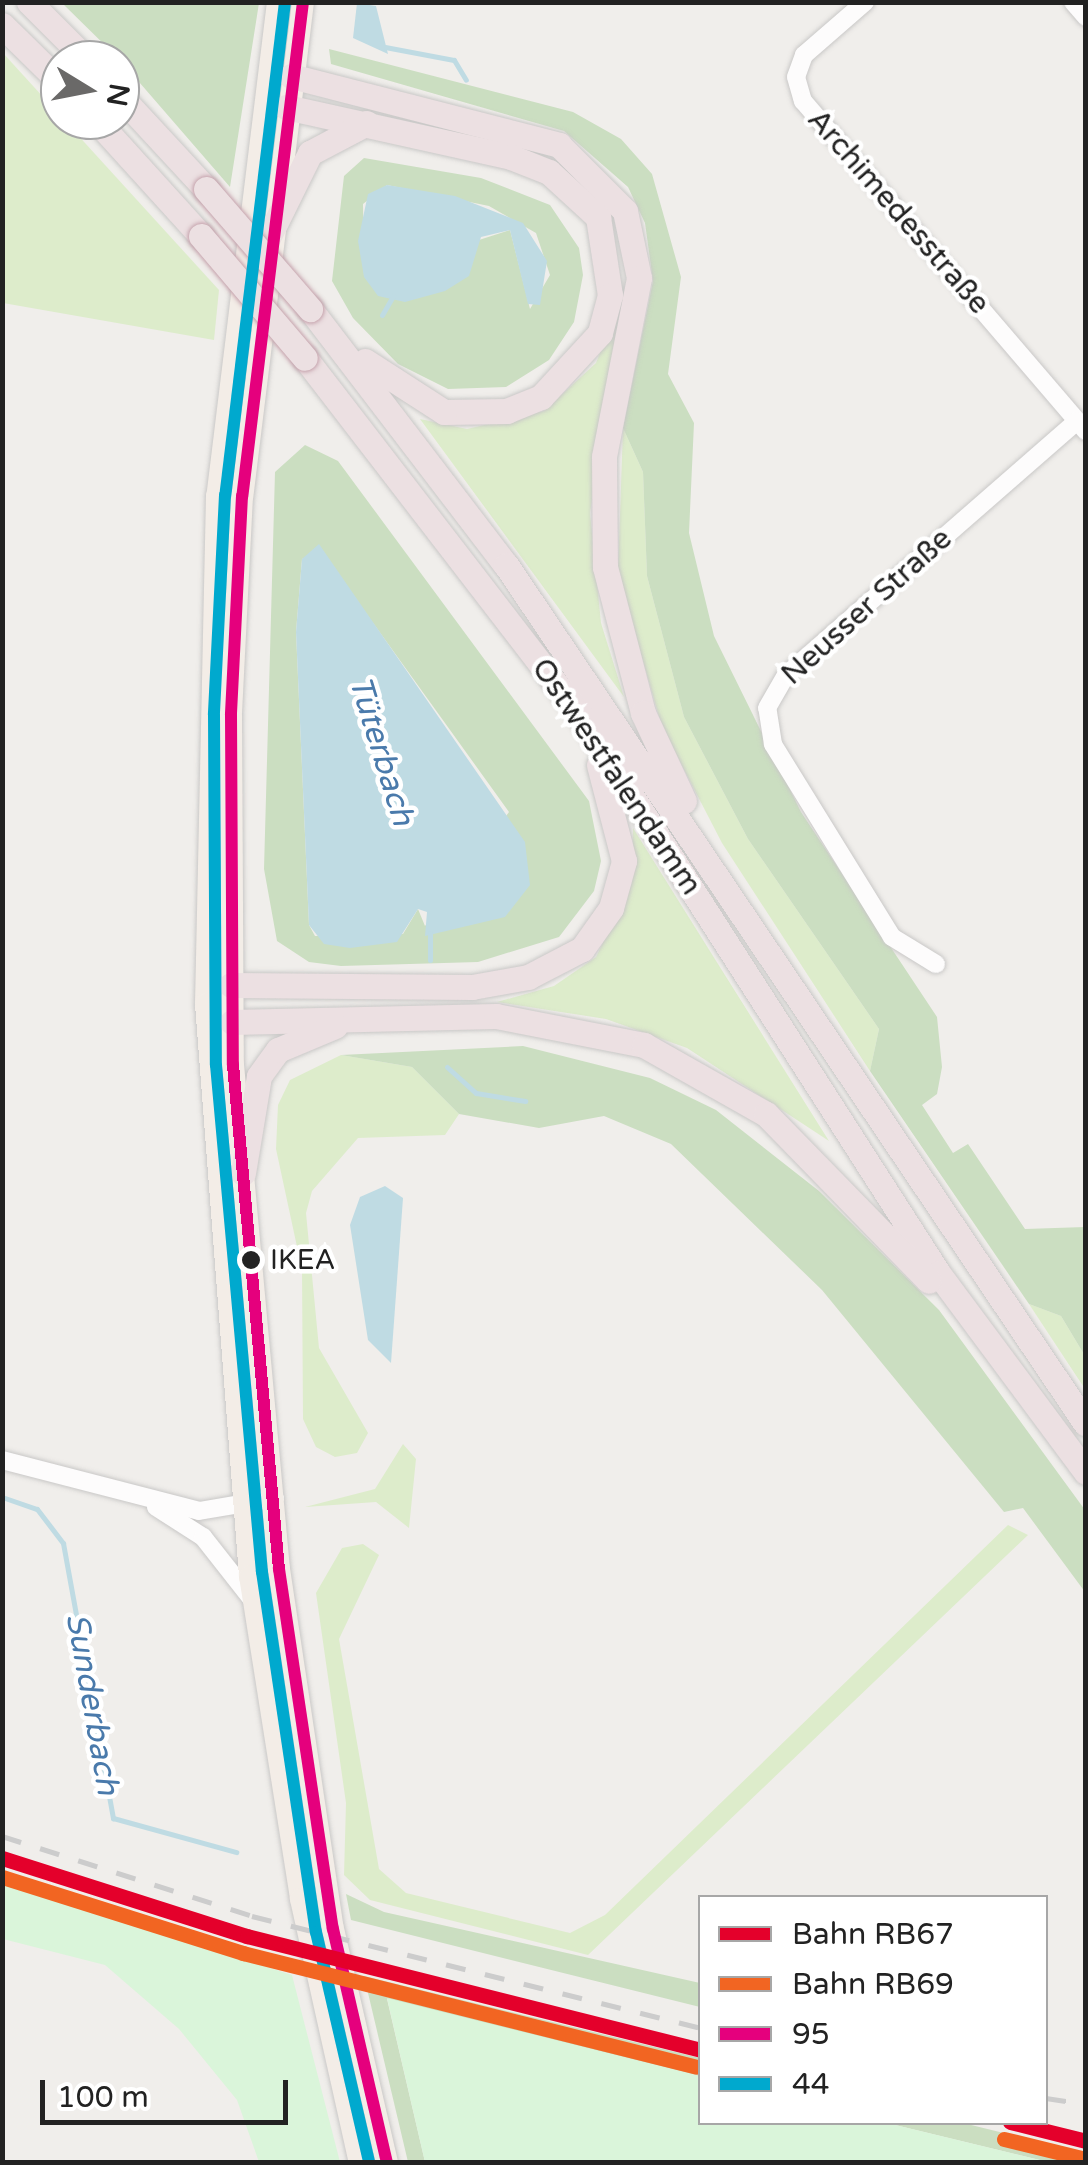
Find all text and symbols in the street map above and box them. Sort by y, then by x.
north arrow [40,40,140,140]
text: N [99,81,136,109]
street label: Archimedesstraße [799,102,997,322]
street label: Neusser Straße [774,521,960,693]
street label: Ostwestfalendamm [523,652,709,902]
water label: Tüterbach [340,672,422,830]
place label: IKEA [270,1243,335,1277]
marker: IKEA [241,1250,261,1270]
water label: Sunderbach [57,1610,127,1798]
legend [698,1895,1048,2125]
text: Bahn RB67 [792,1916,954,1953]
text: Bahn RB69 [792,1966,954,2003]
text: 95 [792,2016,830,2053]
scale bar [45,2060,292,2122]
text: 44 [792,2066,830,2103]
text: 100 m [57,2079,149,2116]

